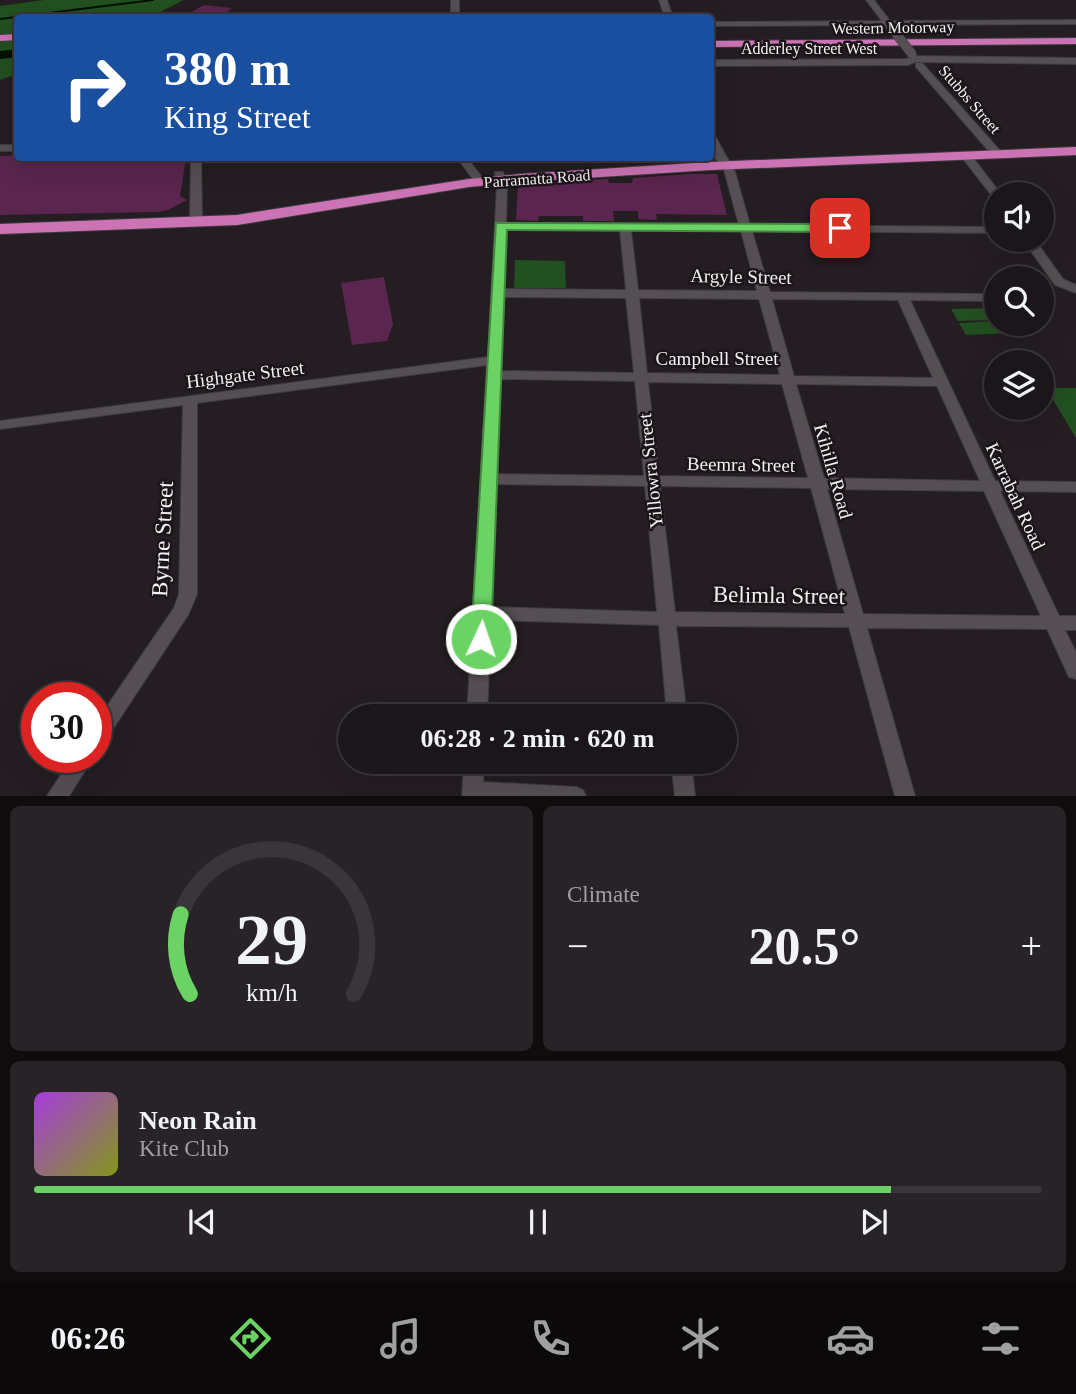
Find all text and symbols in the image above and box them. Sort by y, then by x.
street label: Western Motorway [832,18,955,38]
street label: Adderley Street West [741,40,878,58]
text: 380 m [164,41,291,96]
icon: right [49,42,140,133]
street label: Stubbs Street [935,62,1004,137]
text: King Street [164,99,311,135]
street label: Parramatta Road [483,166,591,191]
map controls [984,182,1054,420]
button: sound [984,182,1054,252]
pin [810,198,870,258]
icon: arrive [821,209,859,247]
street label: Argyle Street [690,265,793,288]
button: search [984,266,1054,336]
street label: Campbell Street [656,348,779,369]
button: layers [984,350,1054,420]
street label: Highgate Street [185,357,306,392]
street label: Yillowra Street [634,412,667,530]
street label: Kihilla Road [810,421,857,521]
street label: Karrabah Road [982,439,1050,553]
street label: Beemra Street [687,453,796,476]
street label: Byrne Street [147,480,178,597]
street label: Belimla Street [713,582,846,609]
position arrow [444,602,518,676]
speed limit sign: 30 [21,682,112,773]
text: 06:28 · 2 min · 620 m [421,724,655,753]
text: Climate [567,882,640,907]
text: 29 [235,900,308,981]
text: 20.5° [749,918,860,975]
text: − [567,925,588,967]
text: + [1021,925,1042,967]
text: km/h [246,979,298,1006]
text: Neon Rain [139,1106,257,1135]
text: Kite Club [139,1136,229,1161]
icon: previous [183,1203,221,1241]
icon: pause [519,1203,557,1241]
icon: next [855,1203,893,1241]
icon: directions [226,1314,275,1363]
icon: music [376,1314,425,1363]
icon: phone [526,1314,575,1363]
icon: climate [676,1314,725,1363]
icon: car [826,1314,875,1363]
icon: filters [976,1314,1025,1363]
text: 06:26 [51,1320,125,1356]

